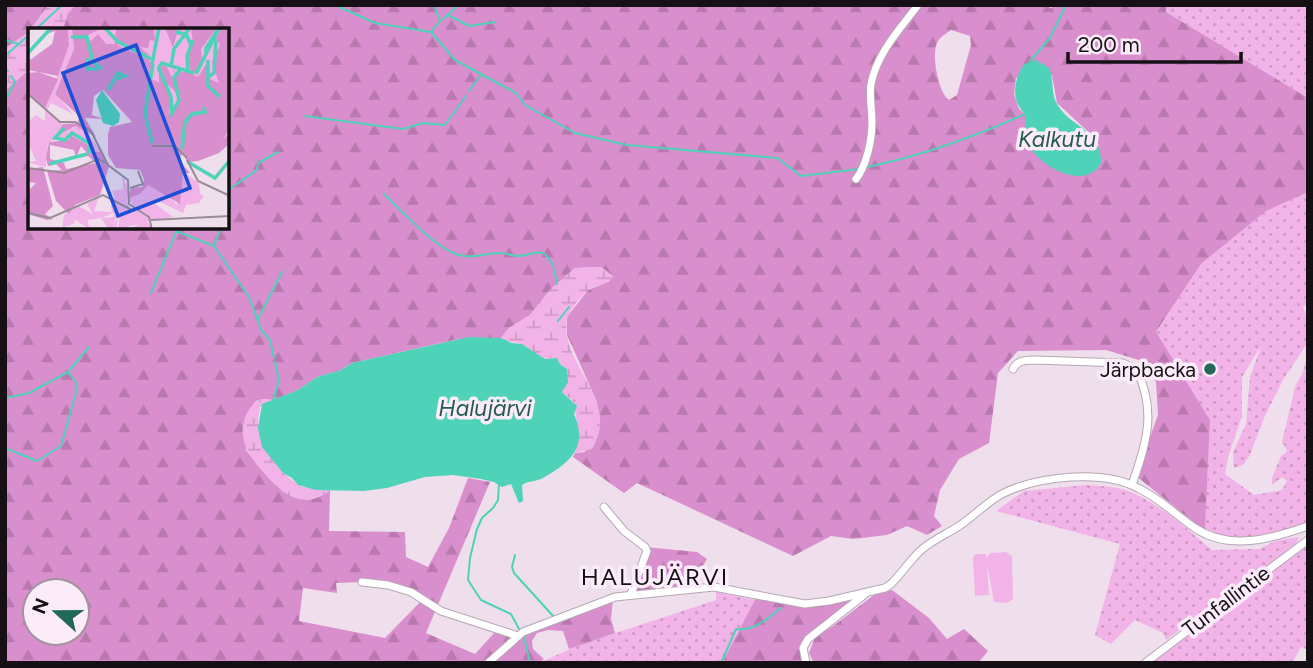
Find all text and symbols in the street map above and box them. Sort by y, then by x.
scale bar [1068,21,1241,65]
inset map [28,28,229,229]
text: 200 m [1078,32,1140,57]
water label: Kalkutu [1018,125,1096,153]
place label: Järpbacka [1100,357,1196,382]
marker: Järpbacka [1202,361,1218,377]
water label: Halujärvi [438,394,532,422]
street label: Tunfallintie [1178,560,1274,642]
district label: HALUJÄRVI [581,562,729,591]
north arrow [21,577,91,647]
text: N [27,595,54,617]

